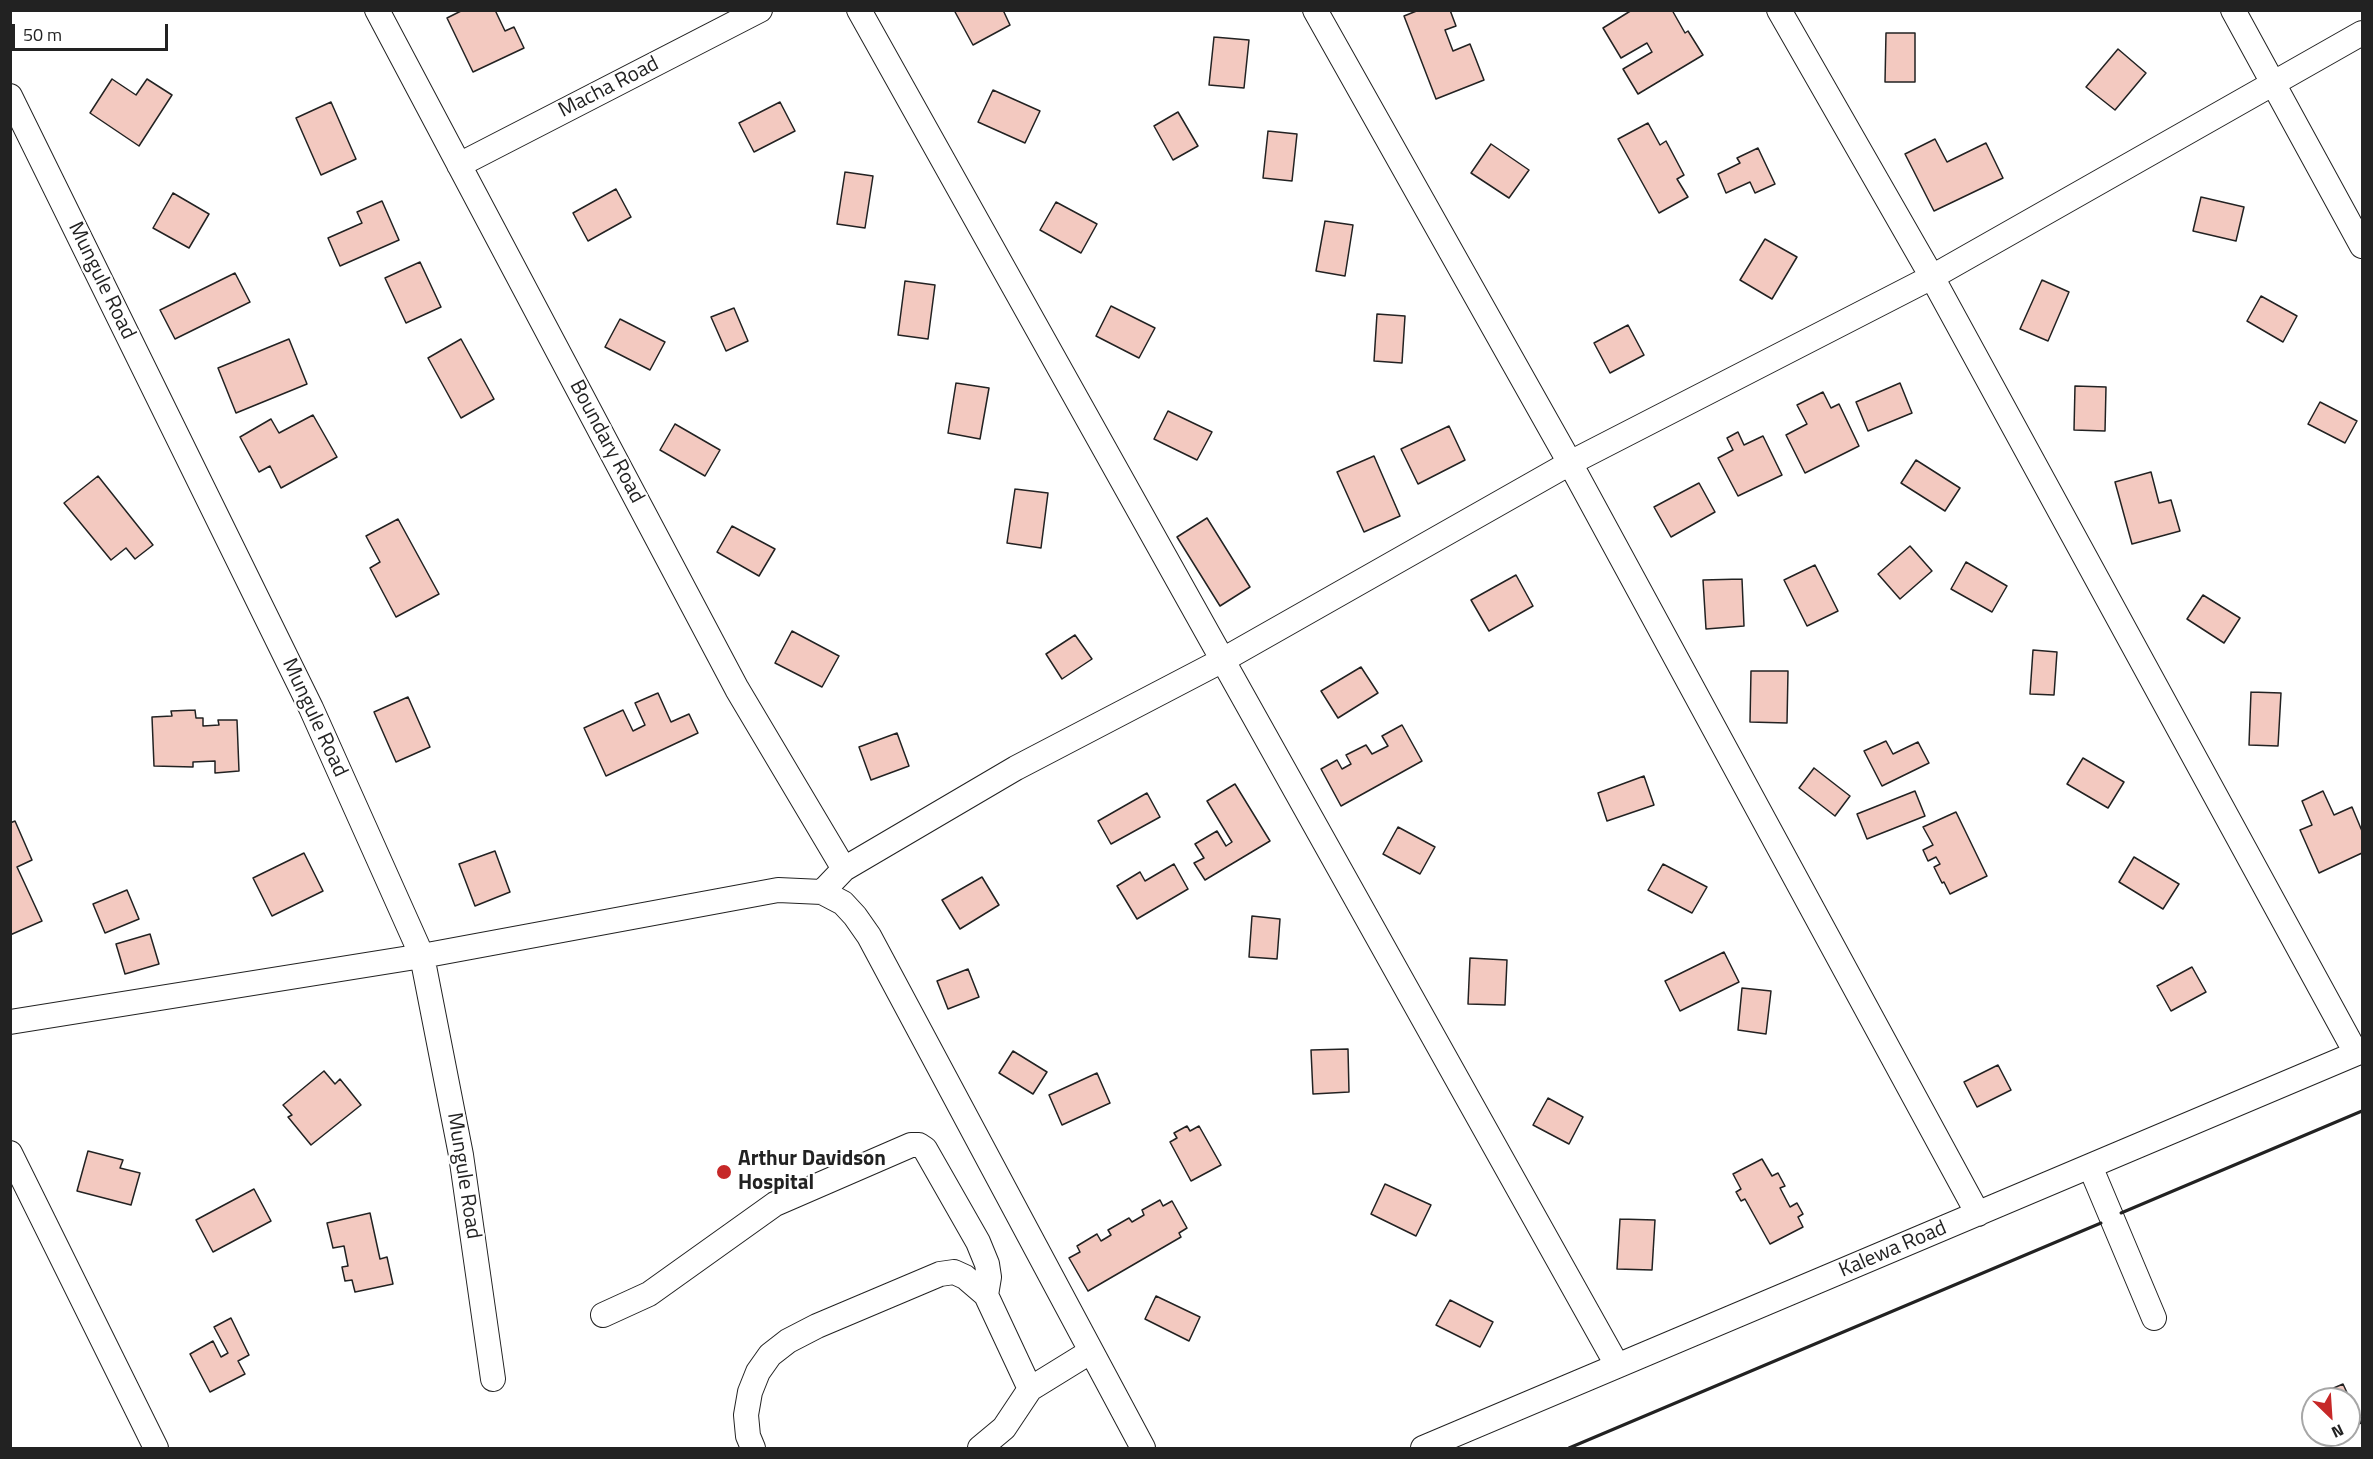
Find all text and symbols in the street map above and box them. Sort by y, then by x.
scale bar [15,12,171,50]
text: 50 m [23,21,62,48]
street label: Macha Road [555,52,663,124]
street label: Mungule Road [62,218,140,344]
street label: Boundary Road [563,376,649,508]
street label: Mungule Road [276,655,352,781]
street label: Mungule Road [441,1111,485,1241]
place label: Arthur Davidson Hospital [738,1147,886,1197]
marker: Arthur Davidson Hospital [715,1163,733,1181]
street label: Kalewa Road [1835,1216,1951,1284]
north arrow [2301,1387,2361,1447]
text: N [2328,1418,2348,1445]

